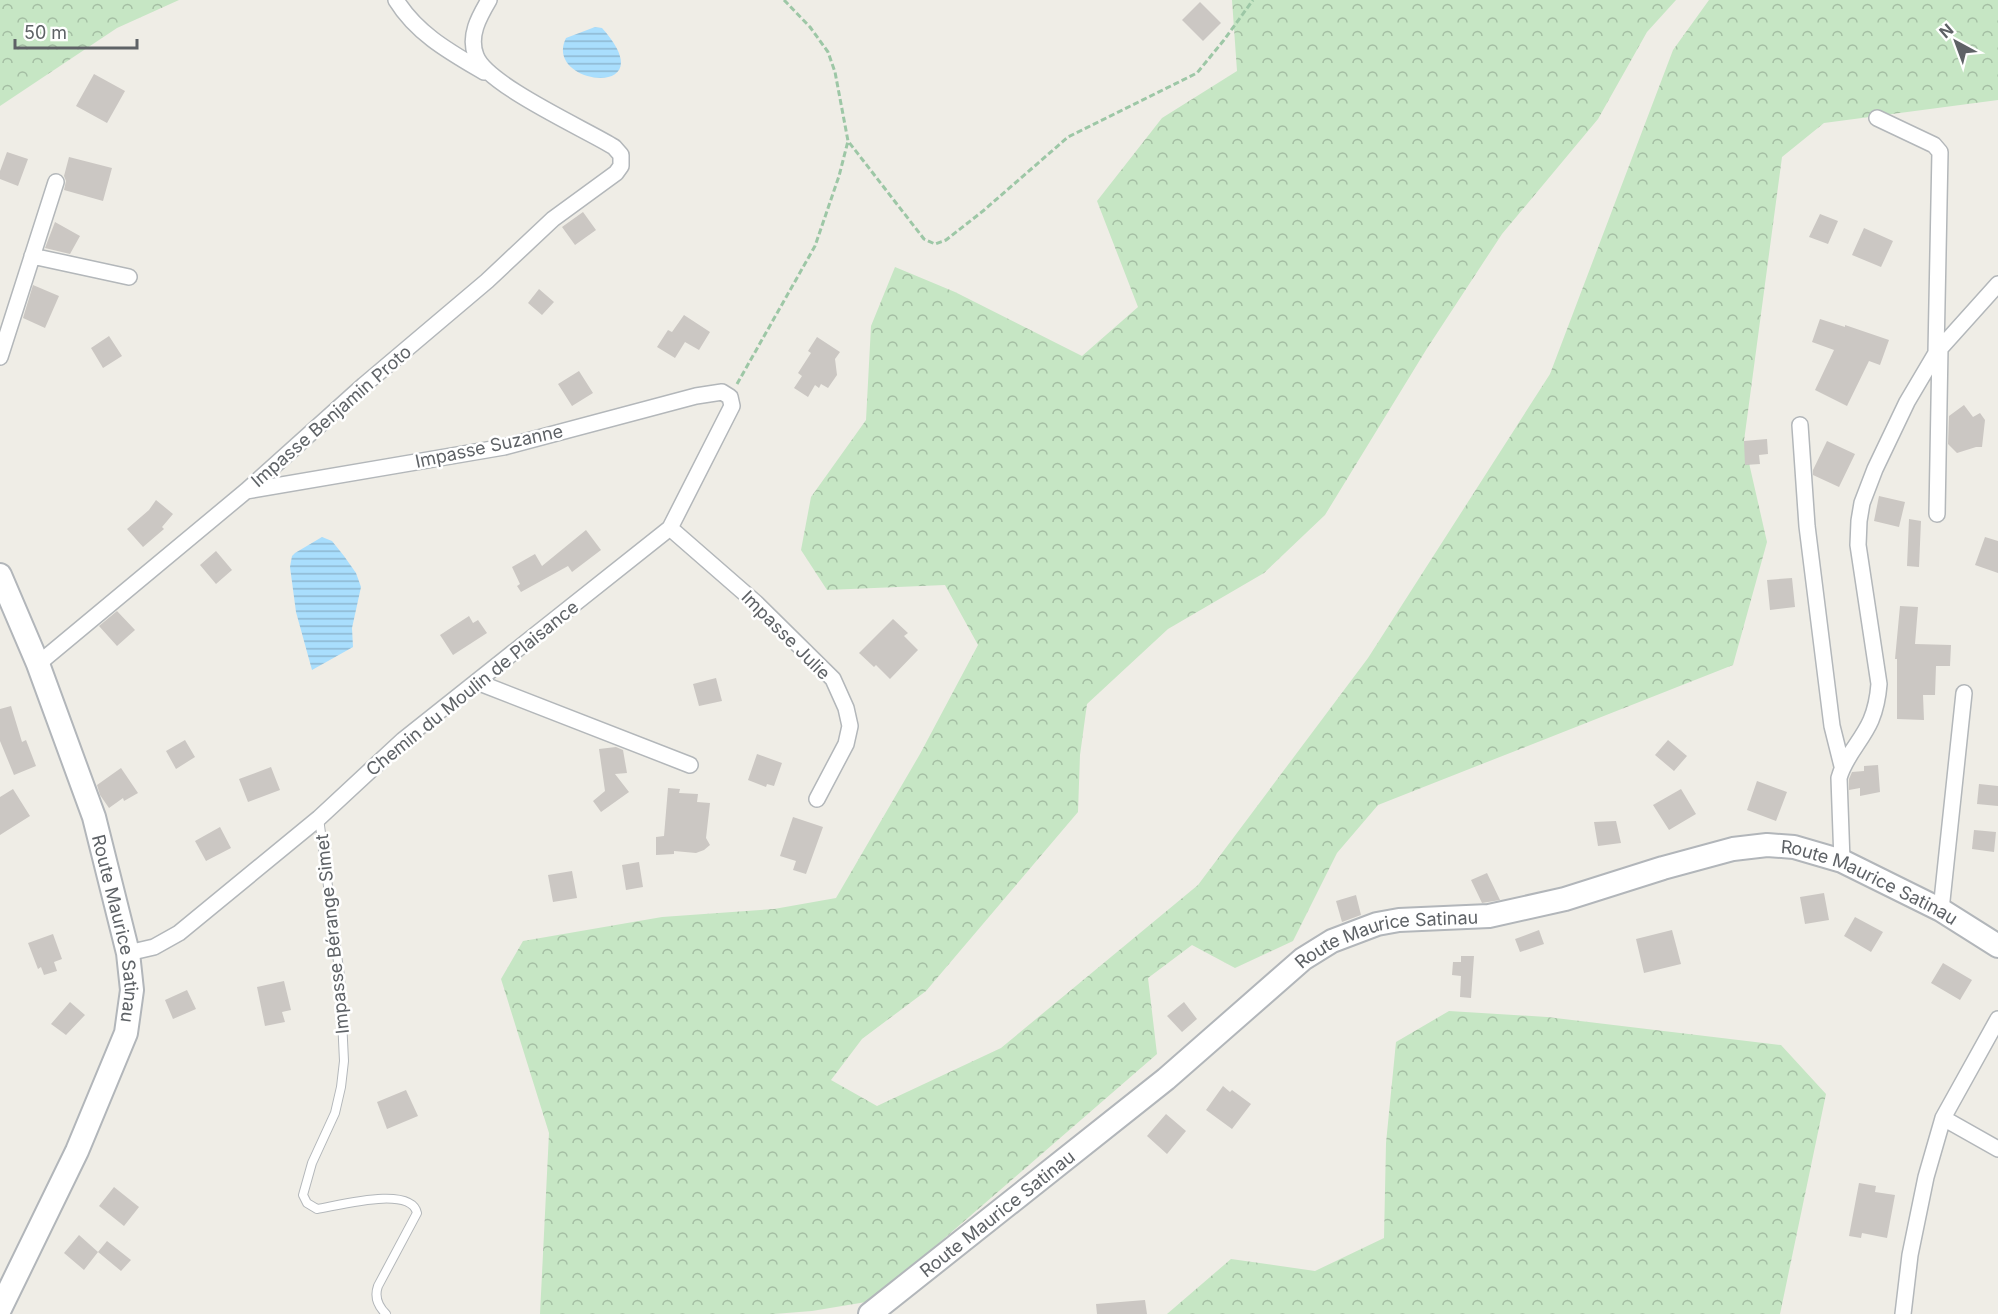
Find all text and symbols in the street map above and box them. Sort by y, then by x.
scale bar [15,12,136,50]
north arrow [1926,12,1986,72]
text: N [1935,19,1957,42]
text: 50 m [24,22,67,43]
street label: Impasse Benjamin Proto [247,341,415,491]
street label: Impasse Suzanne [413,420,565,472]
street label: Impasse Julie [737,586,835,684]
street label: Chemin du Moulin de Plaisance [362,596,582,780]
street label: Route Maurice Satinau [88,832,143,1024]
street label: Impasse Bérange Simet [311,833,353,1035]
street label: Route Maurice Satinau [1780,836,1962,929]
street label: Route Maurice Satinau [1290,906,1479,972]
street label: Route Maurice Satinau [915,1145,1078,1281]

